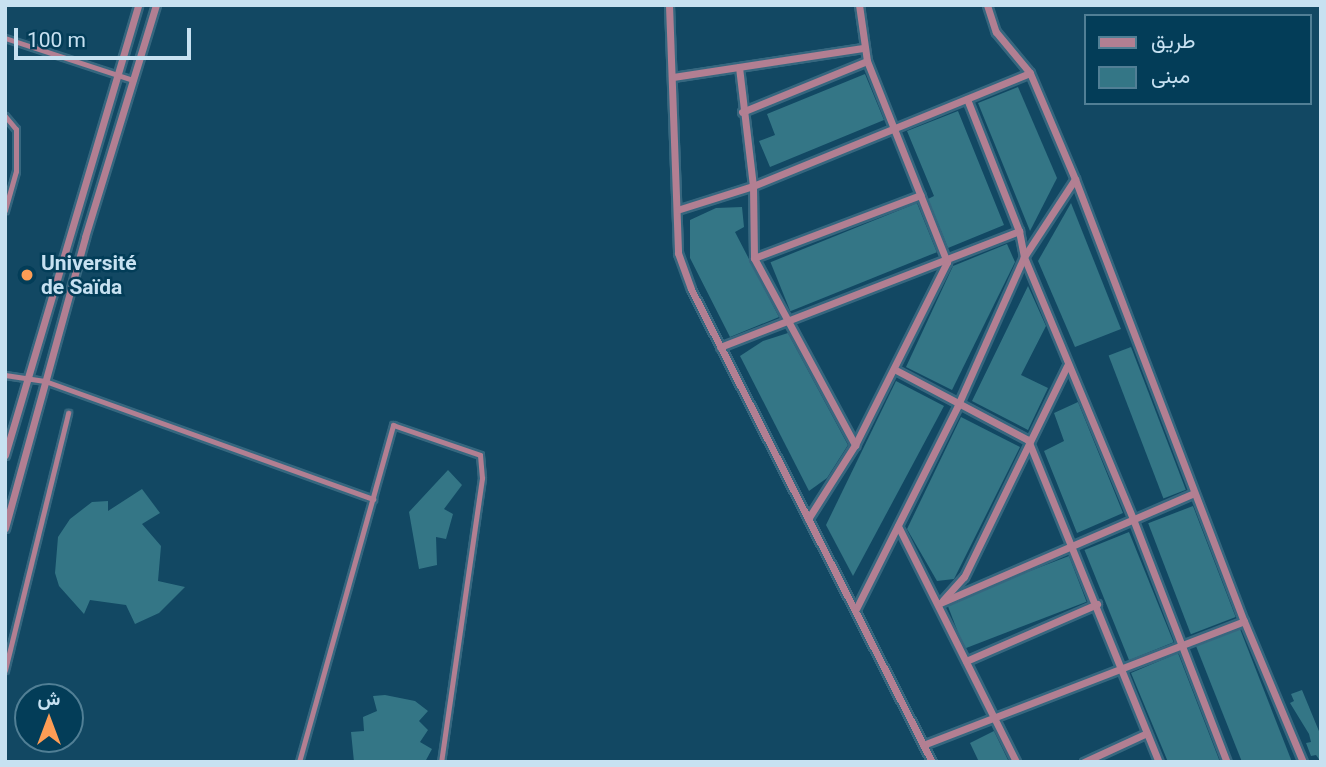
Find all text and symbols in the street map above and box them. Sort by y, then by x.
scale bar [18,14,194,58]
legend [1084,14,1312,105]
text: 100 m [27,28,86,52]
text: طريق [1151,29,1196,53]
text: مبنى [1151,64,1190,88]
place label: Université de Saïda [41,250,136,300]
marker: Université de Saïda [19,267,35,283]
north arrow [14,683,84,753]
text: ش [38,687,60,710]

